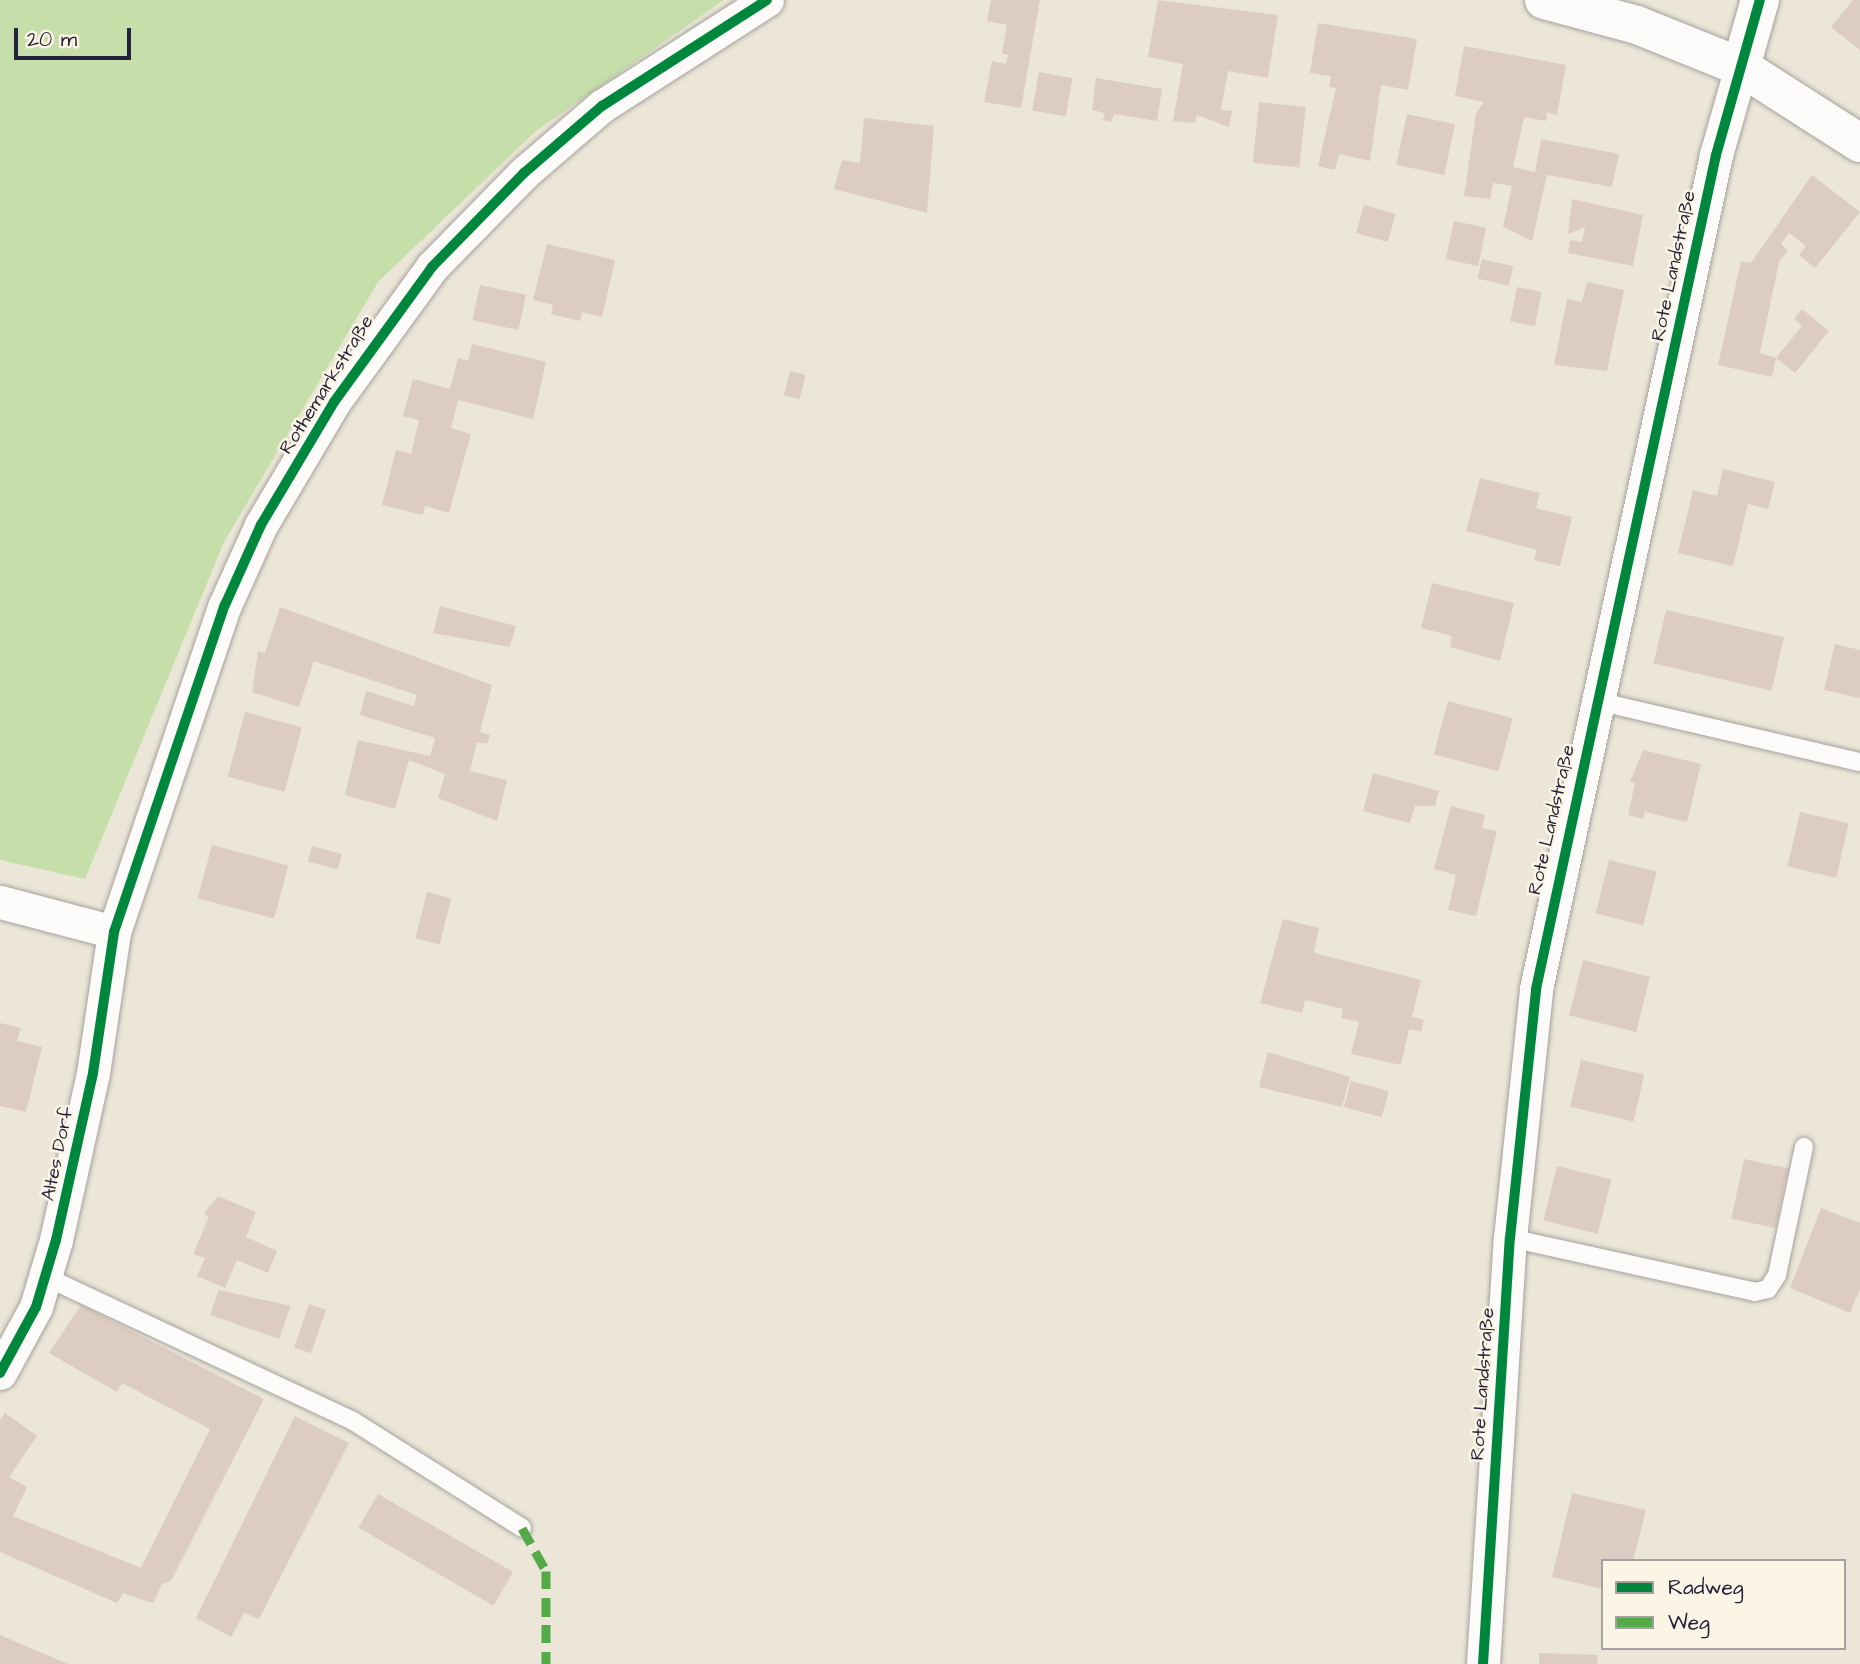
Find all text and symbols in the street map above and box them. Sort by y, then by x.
scale bar [18,14,135,58]
text: 20 m [27,25,77,54]
street label: Rote Landstraße [1647,189,1701,343]
street label: Rothemarkstraße [275,311,379,459]
street label: Rote Landstraße [1524,743,1580,897]
street label: Altes Dorf [37,1105,79,1203]
street label: Rote Landstraße [1466,1307,1500,1461]
legend [1601,1559,1846,1650]
text: Radweg [1668,1573,1744,1602]
text: Weg [1668,1608,1710,1637]

